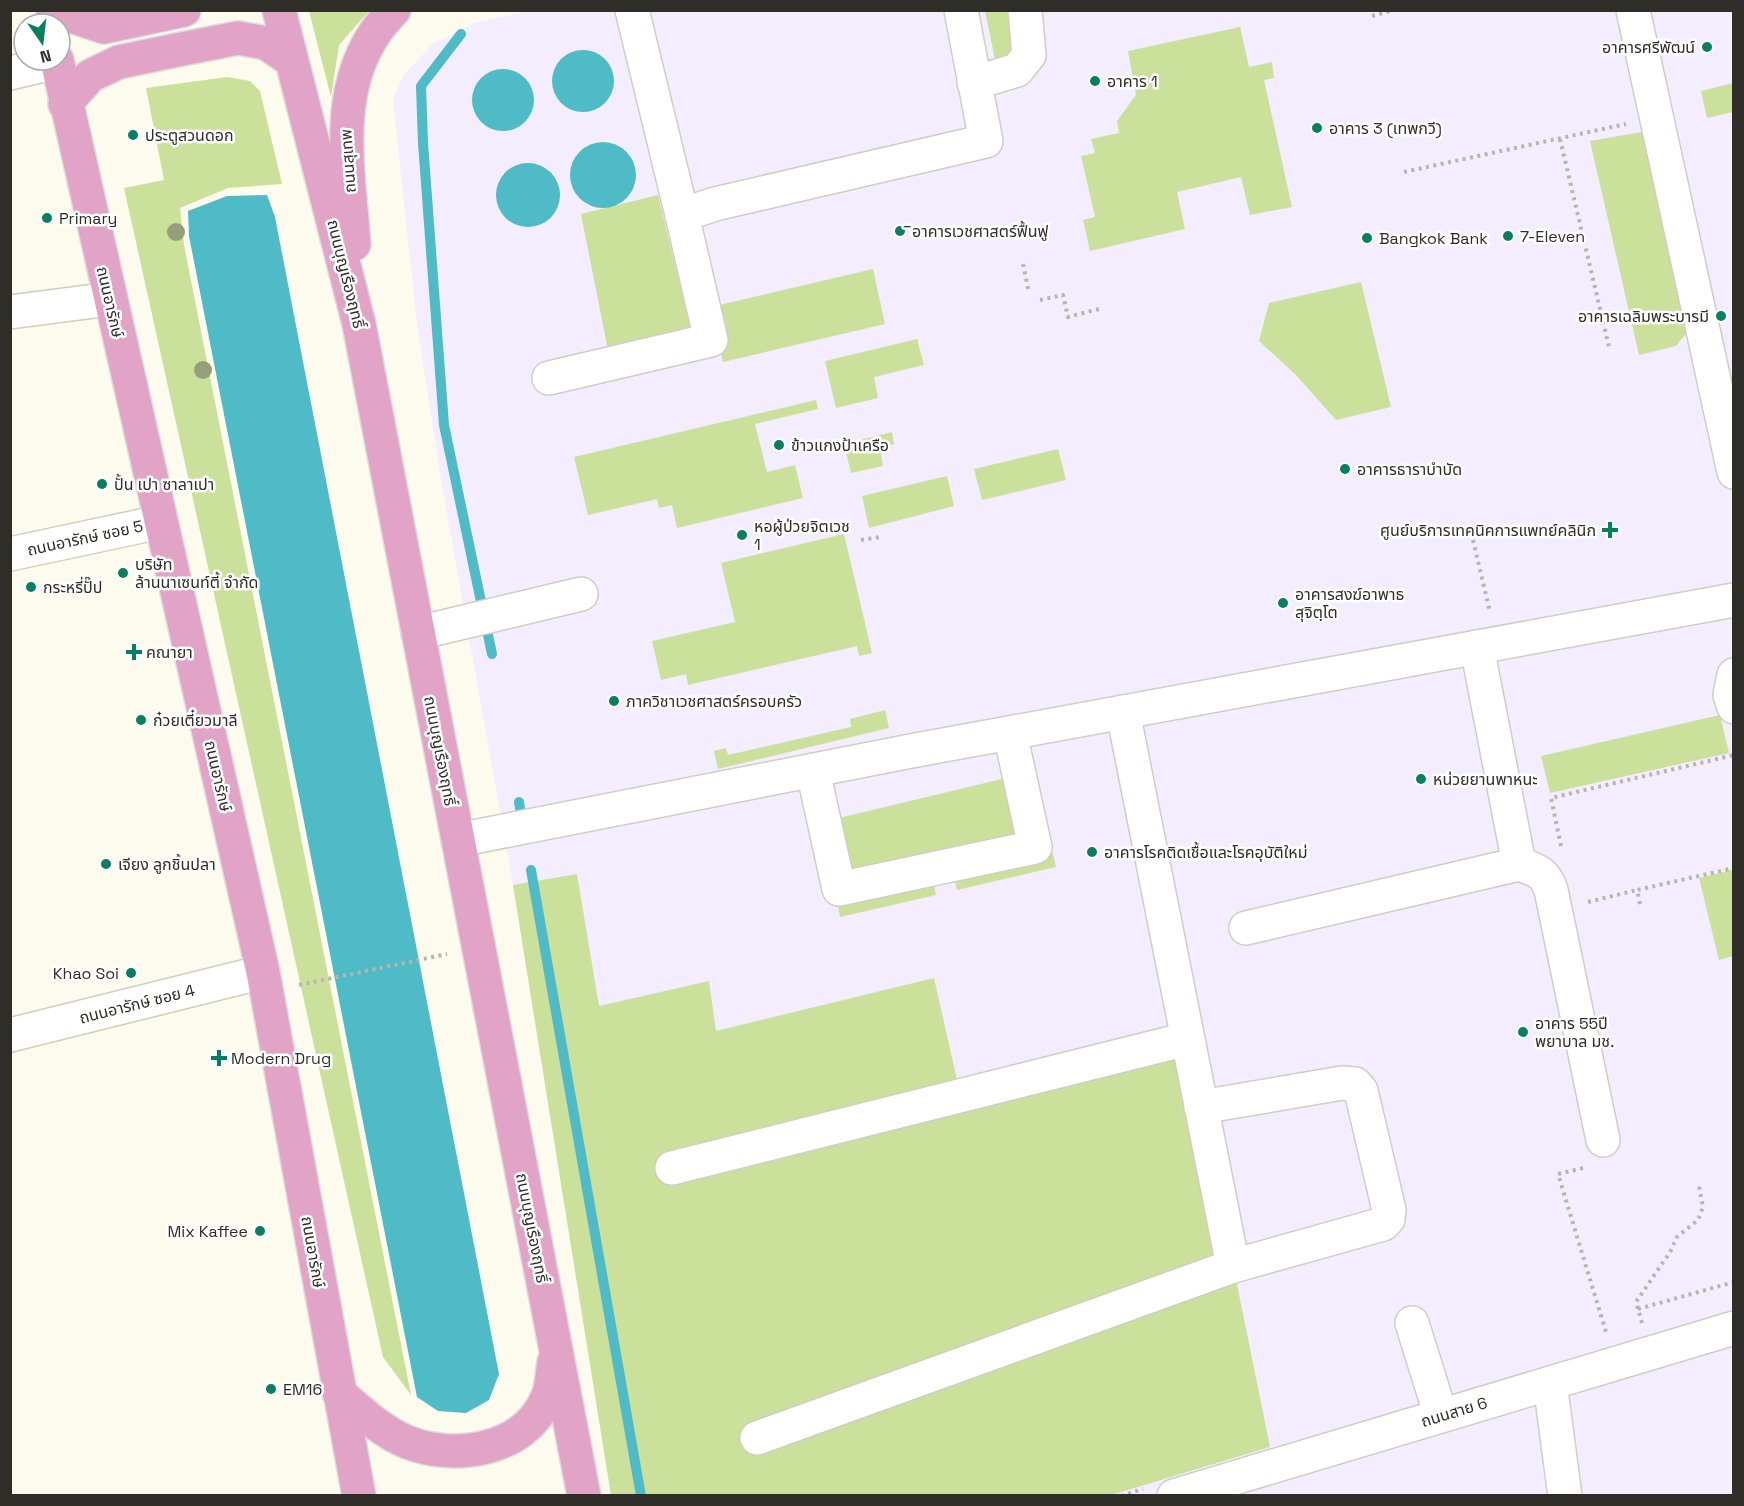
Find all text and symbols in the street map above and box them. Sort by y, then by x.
north arrow [12,12,72,72]
place label: อาคารศรีพัฒน์ [1602,37,1695,58]
marker: อาคารศรีพัฒน์ [1700,40,1714,54]
text: N [38,45,53,68]
place label: อาคาร 1 [1107,71,1158,92]
marker: อาคาร 1 [1088,74,1102,88]
place label: อาคาร 3 (เทพกวี) [1329,118,1442,139]
marker: อาคาร 3 (เทพกวี) [1310,121,1324,135]
place label: ประตูสวนดอก [145,125,234,146]
marker: ประตูสวนดอก [126,128,140,142]
street label: ถนนสุเทพ [335,128,361,194]
place label: Primary [59,208,117,229]
marker: Primary [40,211,54,225]
street label: ถนนบุญเรืองฤทธิ์ [322,217,370,331]
place label: ิอาคารเวชศาสตร์ฟื้นฟู [903,220,1048,242]
marker: ิอาคารเวชศาสตร์ฟื้นฟู [893,224,907,238]
place label: 7-Eleven [1520,226,1585,247]
place label: Bangkok Bank [1379,228,1488,249]
marker: 7-Eleven [1501,229,1515,243]
marker: Bangkok Bank [1360,231,1374,245]
street label: ถนนอารักษ์ [92,264,128,340]
place label: อาคารเฉลิมพระบารมี [1578,306,1709,327]
marker: อาคารเฉลิมพระบารมี [1714,309,1728,323]
place label: ข้าวแกงป้าเครือ [791,435,889,456]
marker: ข้าวแกงป้าเครือ [772,438,786,452]
place label: อาคารธาราบำบัด [1357,459,1462,480]
marker: อาคารธาราบำบัด [1338,462,1352,476]
place label: ปั้น เปา ซาลาเปา [114,473,214,495]
marker: ปั้น เปา ซาลาเปา [95,477,109,491]
street label: ถนนอารักษ์ ซอย 5 [25,515,145,561]
place label: หอผู้ป่วยจิตเวช 1 [754,516,850,555]
place label: ศูนย์บริการเทคนิคการแพทย์คลินิก [1380,520,1596,541]
marker: ศูนย์บริการเทคนิคการแพทย์คลินิก [1601,521,1619,539]
marker: หอผู้ป่วยจิตเวช 1 [735,528,749,542]
place label: บริษัท ล้านนาเซนท์ตี้ จำกัด [135,554,258,593]
marker: บริษัท ล้านนาเซนท์ตี้ จำกัด [116,566,130,580]
place label: กระหรี่ปั๊ป [43,576,102,598]
marker: กระหรี่ปั๊ป [24,580,38,594]
place label: อาคารสงฆ์อาพาธ สุจิตฺโต [1295,584,1404,623]
marker: อาคารสงฆ์อาพาธ สุจิตฺโต [1276,596,1290,610]
place label: คณายา [146,642,193,663]
marker: คณายา [127,645,141,659]
place label: ภาควิชาเวชศาสตร์ครอบครัว [626,691,802,712]
street label: ถนนบุญเรืองฤทธิ์ [419,694,461,808]
marker: ภาควิชาเวชศาสตร์ครอบครัว [607,694,621,708]
place label: ก๋วยเตี๋ยวมาลี [153,709,238,731]
marker: ก๋วยเตี๋ยวมาลี [134,713,148,727]
street label: ถนนอารักษ์ [200,738,236,814]
place label: หน่วยยานพาหนะ [1433,769,1538,790]
marker: หน่วยยานพาหนะ [1414,772,1428,786]
place label: อาคารโรคติดเชื้อและโรคอุบัติใหม่ [1104,841,1308,863]
marker: อาคารโรคติดเชื้อและโรคอุบัติใหม่ [1085,845,1099,859]
place label: เจียง ลูกชิ้นปลา [118,853,216,875]
marker: เจียง ลูกชิ้นปลา [99,857,113,871]
place label: Khao Soi [53,963,119,984]
marker: Khao Soi [124,966,138,980]
street label: ถนนอารักษ์ ซอย 4 [77,979,197,1029]
place label: อาคาร 55ปี พยาบาล มช. [1535,1013,1614,1052]
marker: อาคาร 55ปี พยาบาล มช. [1516,1025,1530,1039]
place label: Modern Drug [231,1048,331,1069]
marker: Modern Drug [212,1051,226,1065]
street label: ถนนบุญเรืองฤทธิ์ [511,1171,553,1285]
street label: ถนนอารักษ์ [296,1214,330,1290]
place label: Mix Kaffee [167,1221,248,1242]
marker: Mix Kaffee [253,1224,267,1238]
place label: EM16 [283,1379,322,1400]
marker: EM16 [264,1382,278,1396]
street label: ถนนสาย 6 [1418,1392,1490,1432]

